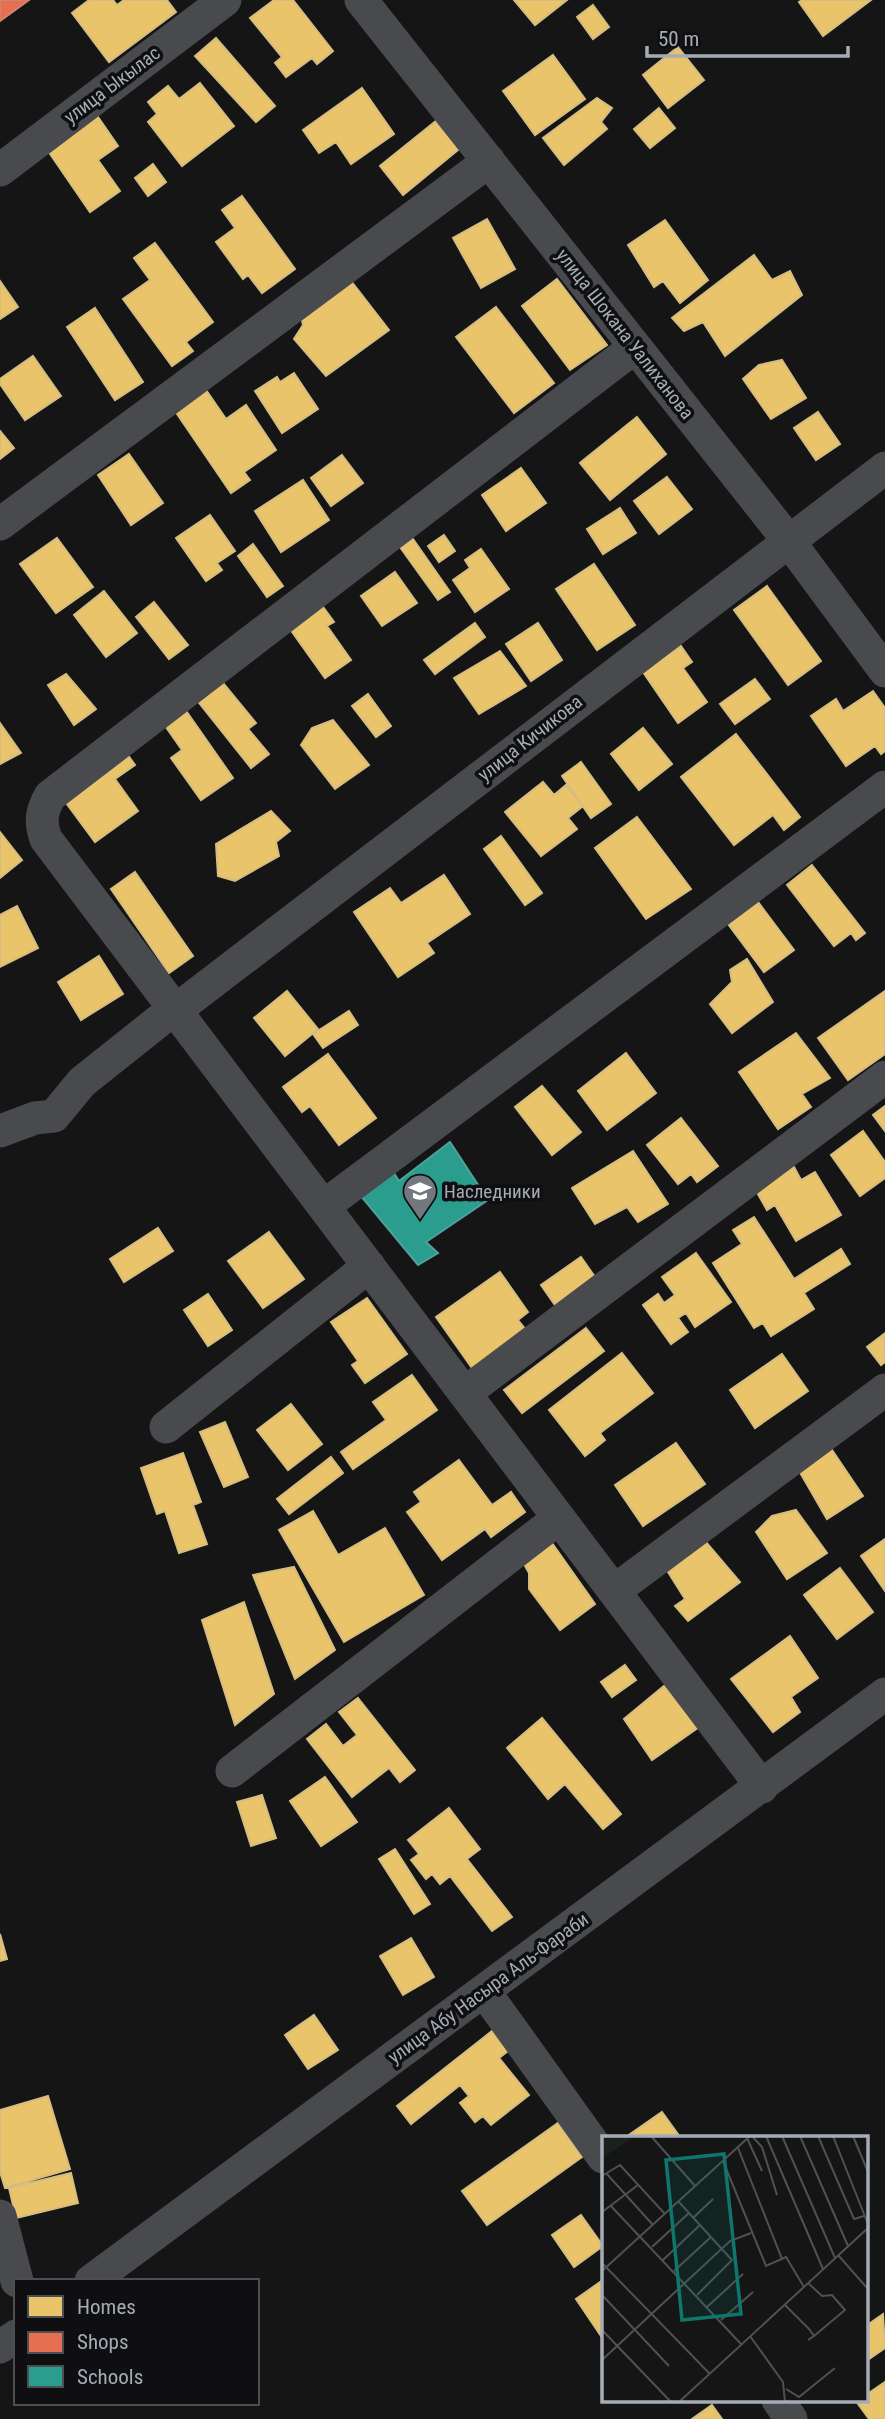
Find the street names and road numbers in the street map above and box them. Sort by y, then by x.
street label: улица Ыкылас [59,41,165,129]
street label: улица Шокана Уалиханова [551,244,699,424]
street label: улица Кичикова [473,690,587,786]
street label: улица Абу Насыра Аль-Фараби [383,1908,593,2068]

